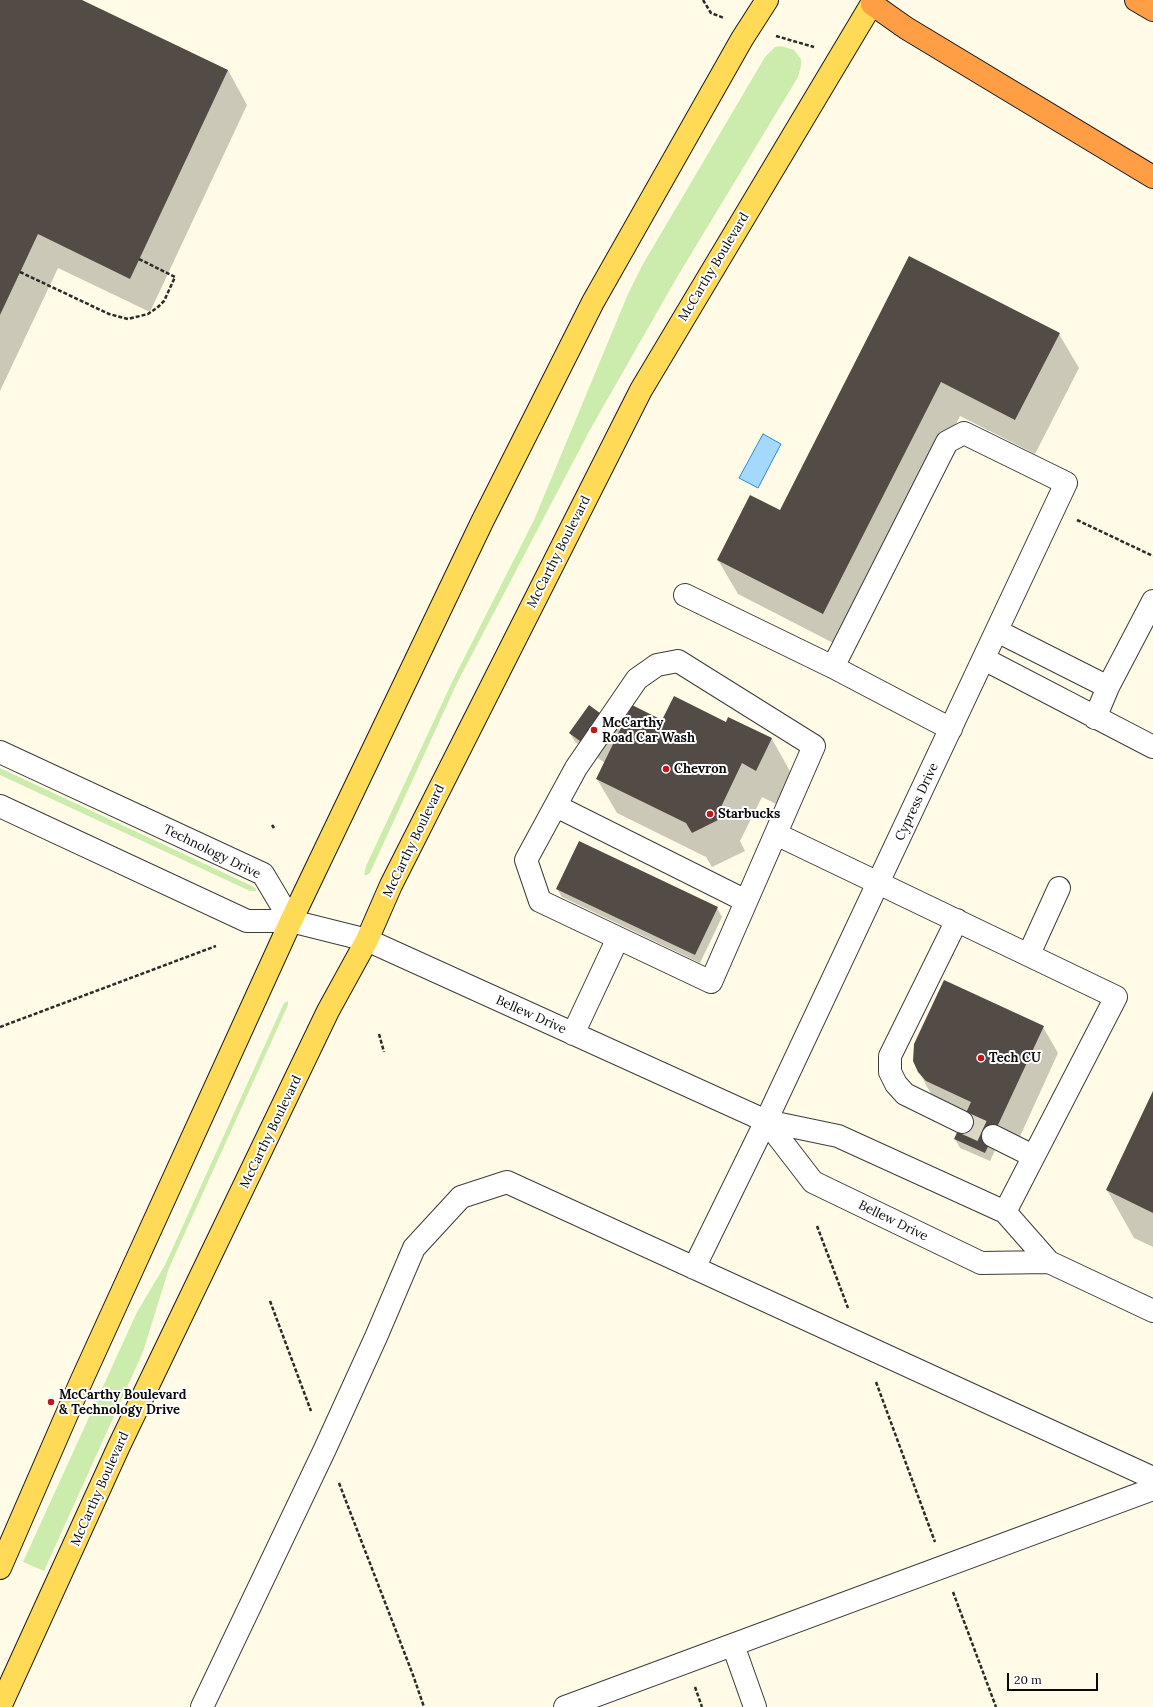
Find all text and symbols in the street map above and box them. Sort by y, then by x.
street label: McCarthy Boulevard [675,210,753,324]
street label: McCarthy Boulevard [524,493,594,611]
place label: McCarthy Road Car Wash [602,715,695,746]
marker: McCarthy Road Car Wash [589,725,599,735]
place label: Chevron [674,761,727,777]
street label: Cypress Drive [892,761,942,843]
marker: Chevron [661,764,671,774]
street label: McCarthy Boulevard [380,782,448,900]
place label: Starbucks [718,806,780,822]
marker: Starbucks [705,809,715,819]
street label: Technology Drive [161,822,263,882]
street label: Bellew Drive [493,993,569,1037]
place label: Tech CU [989,1050,1041,1066]
marker: Tech CU [976,1053,986,1063]
street label: McCarthy Boulevard [237,1073,305,1191]
street label: Bellew Drive [856,1197,930,1245]
place label: McCarthy Boulevard & Technology Drive [59,1387,186,1418]
marker: McCarthy Boulevard & Technology Drive [46,1397,56,1407]
street label: McCarthy Boulevard [68,1429,132,1549]
scale bar [1009,1665,1100,1691]
text: 20 m [1014,1672,1042,1687]

